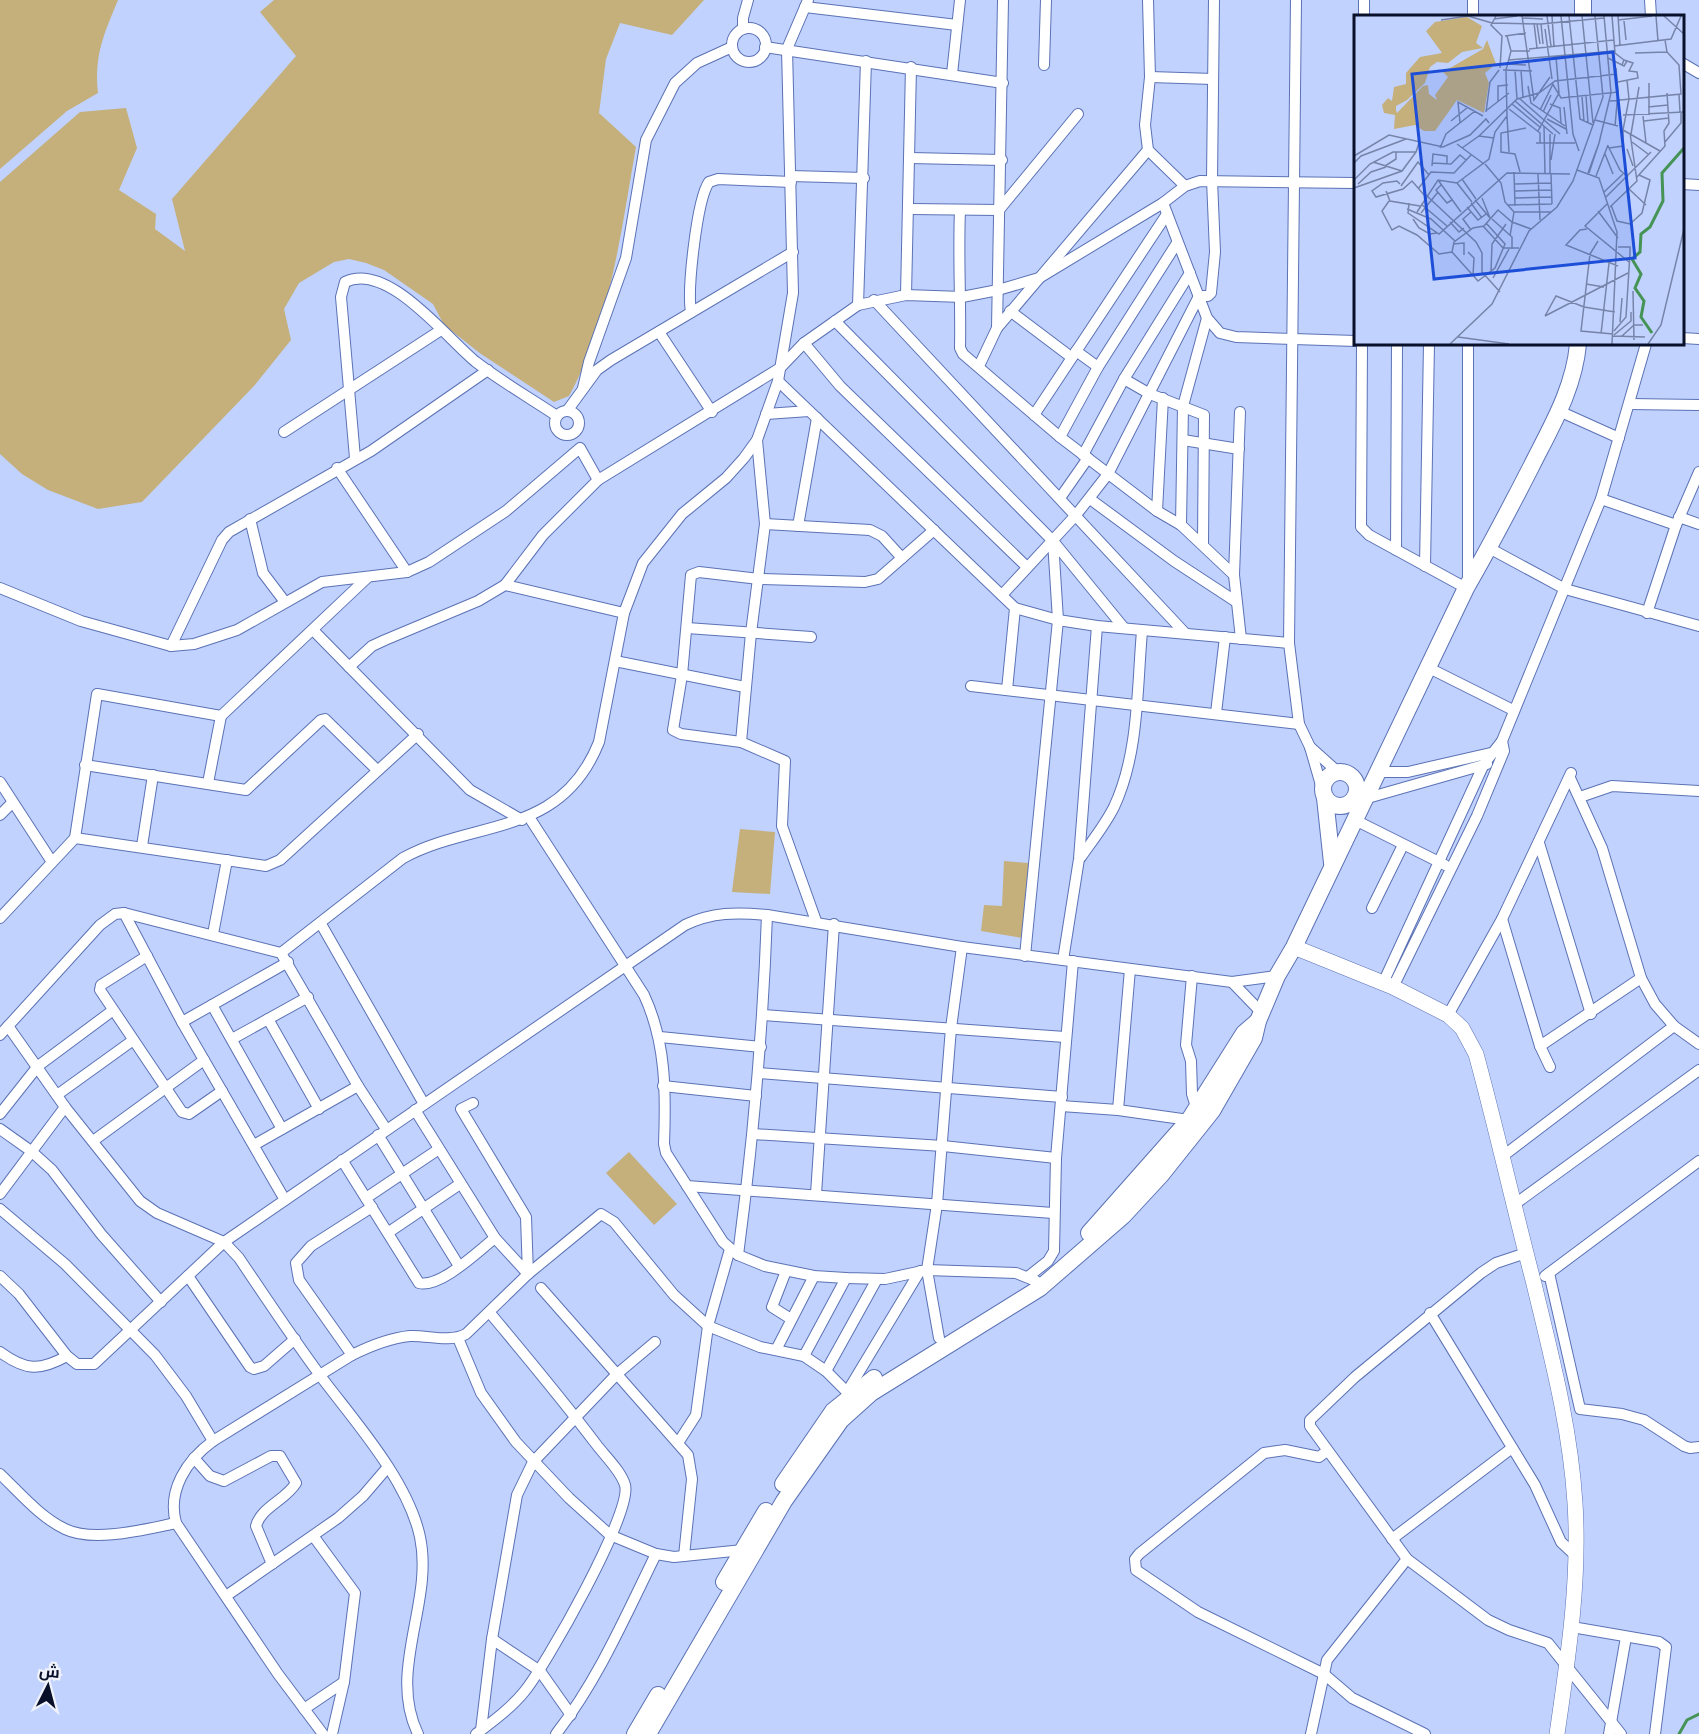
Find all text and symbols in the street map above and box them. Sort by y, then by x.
inset map [1354,15,1684,345]
north arrow [18,1656,78,1716]
text: ش [38,1662,61,1682]

